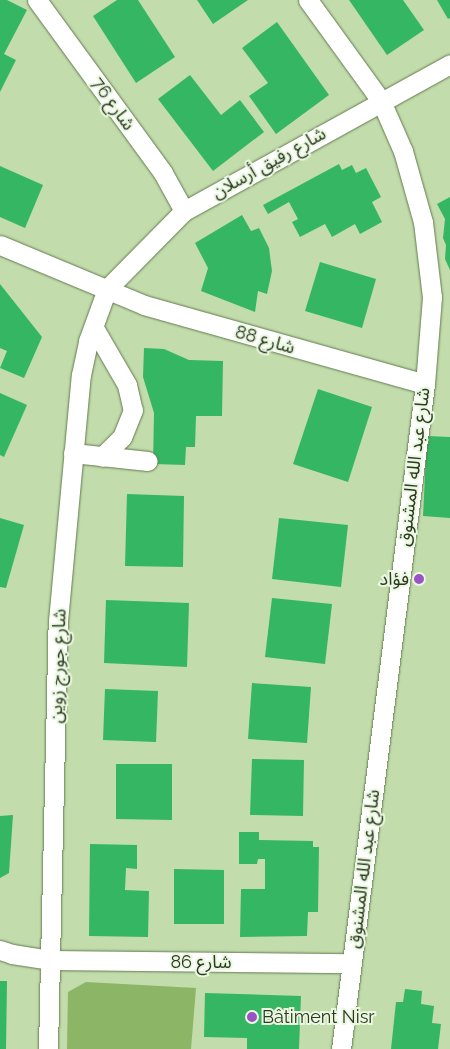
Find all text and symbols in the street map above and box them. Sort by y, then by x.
street label: شارع 76 [87,73,139,135]
street label: شارع رفيق أرسلان [208,123,330,203]
street label: شارع 88 [233,321,297,359]
street label: شارع عبد الله المشنوق [394,386,434,548]
place label: فؤاد [380,568,409,590]
marker: فؤاد [413,573,425,585]
street label: شارع جورج زوين [45,608,71,724]
street label: شارع عبد الله المشنوق [344,788,384,950]
street label: شارع 86 [170,951,232,973]
place label: Bâtiment Nisr [262,1006,375,1028]
marker: Bâtiment Nisr [246,1011,258,1023]

